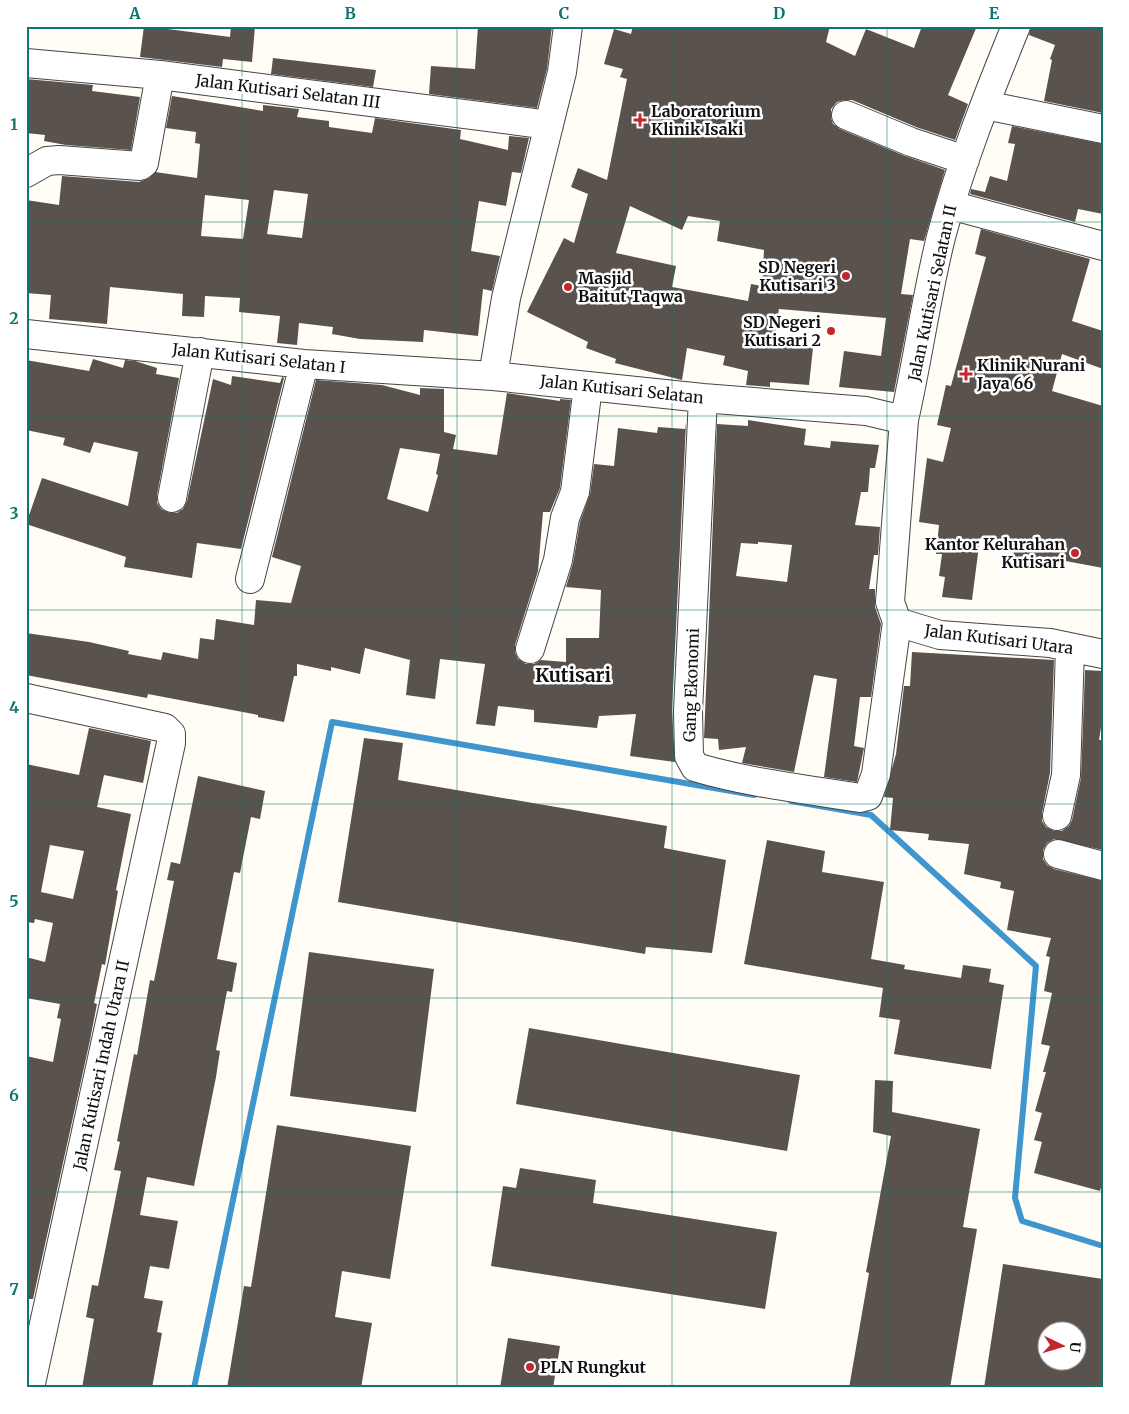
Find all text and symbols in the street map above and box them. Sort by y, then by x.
text: A [128,3,141,23]
text: B [344,3,356,23]
text: C [559,3,569,23]
text: D [773,3,785,23]
text: E [989,3,1000,23]
street label: Jalan Kutisari Selatan III [193,70,382,112]
place label: Laboratorium Klinik Isaki [651,101,761,139]
marker: Laboratorium Klinik Isaki [633,113,647,127]
text: 1 [10,114,18,134]
street label: Jalan Kutisari Selatan II [903,203,961,384]
place label: SD Negeri Kutisari 3 [758,257,837,295]
place label: Masjid Baitut Taqwa [578,268,683,306]
marker: SD Negeri Kutisari 3 [840,270,852,282]
marker: Masjid Baitut Taqwa [562,281,574,293]
text: 2 [9,308,19,328]
place label: SD Negeri Kutisari 2 [743,312,822,350]
marker: SD Negeri Kutisari 2 [825,325,837,337]
street label: Jalan Kutisari Selatan I [170,339,347,377]
place label: Klinik Nurani Jaya 66 [976,355,1086,393]
marker: Klinik Nurani Jaya 66 [959,367,973,381]
street label: Jalan Kutisari Selatan [538,370,705,408]
text: 3 [9,503,19,523]
place label: Kantor Kelurahan Kutisari [925,534,1066,572]
marker: Kantor Kelurahan Kutisari [1069,547,1081,559]
street label: Jalan Kutisari Utara [923,620,1075,658]
street label: Gang Ekonomi [679,628,703,742]
district label: Kutisari [535,663,611,687]
text: 4 [9,697,19,717]
text: 5 [9,891,19,911]
street label: Jalan Kutisari Indah Utara II [69,958,133,1173]
text: 6 [9,1085,19,1105]
text: 7 [9,1279,19,1299]
north arrow [1036,1322,1086,1372]
text: U [1065,1341,1084,1354]
place label: PLN Rungkut [540,1357,647,1377]
marker: PLN Rungkut [524,1361,536,1373]

